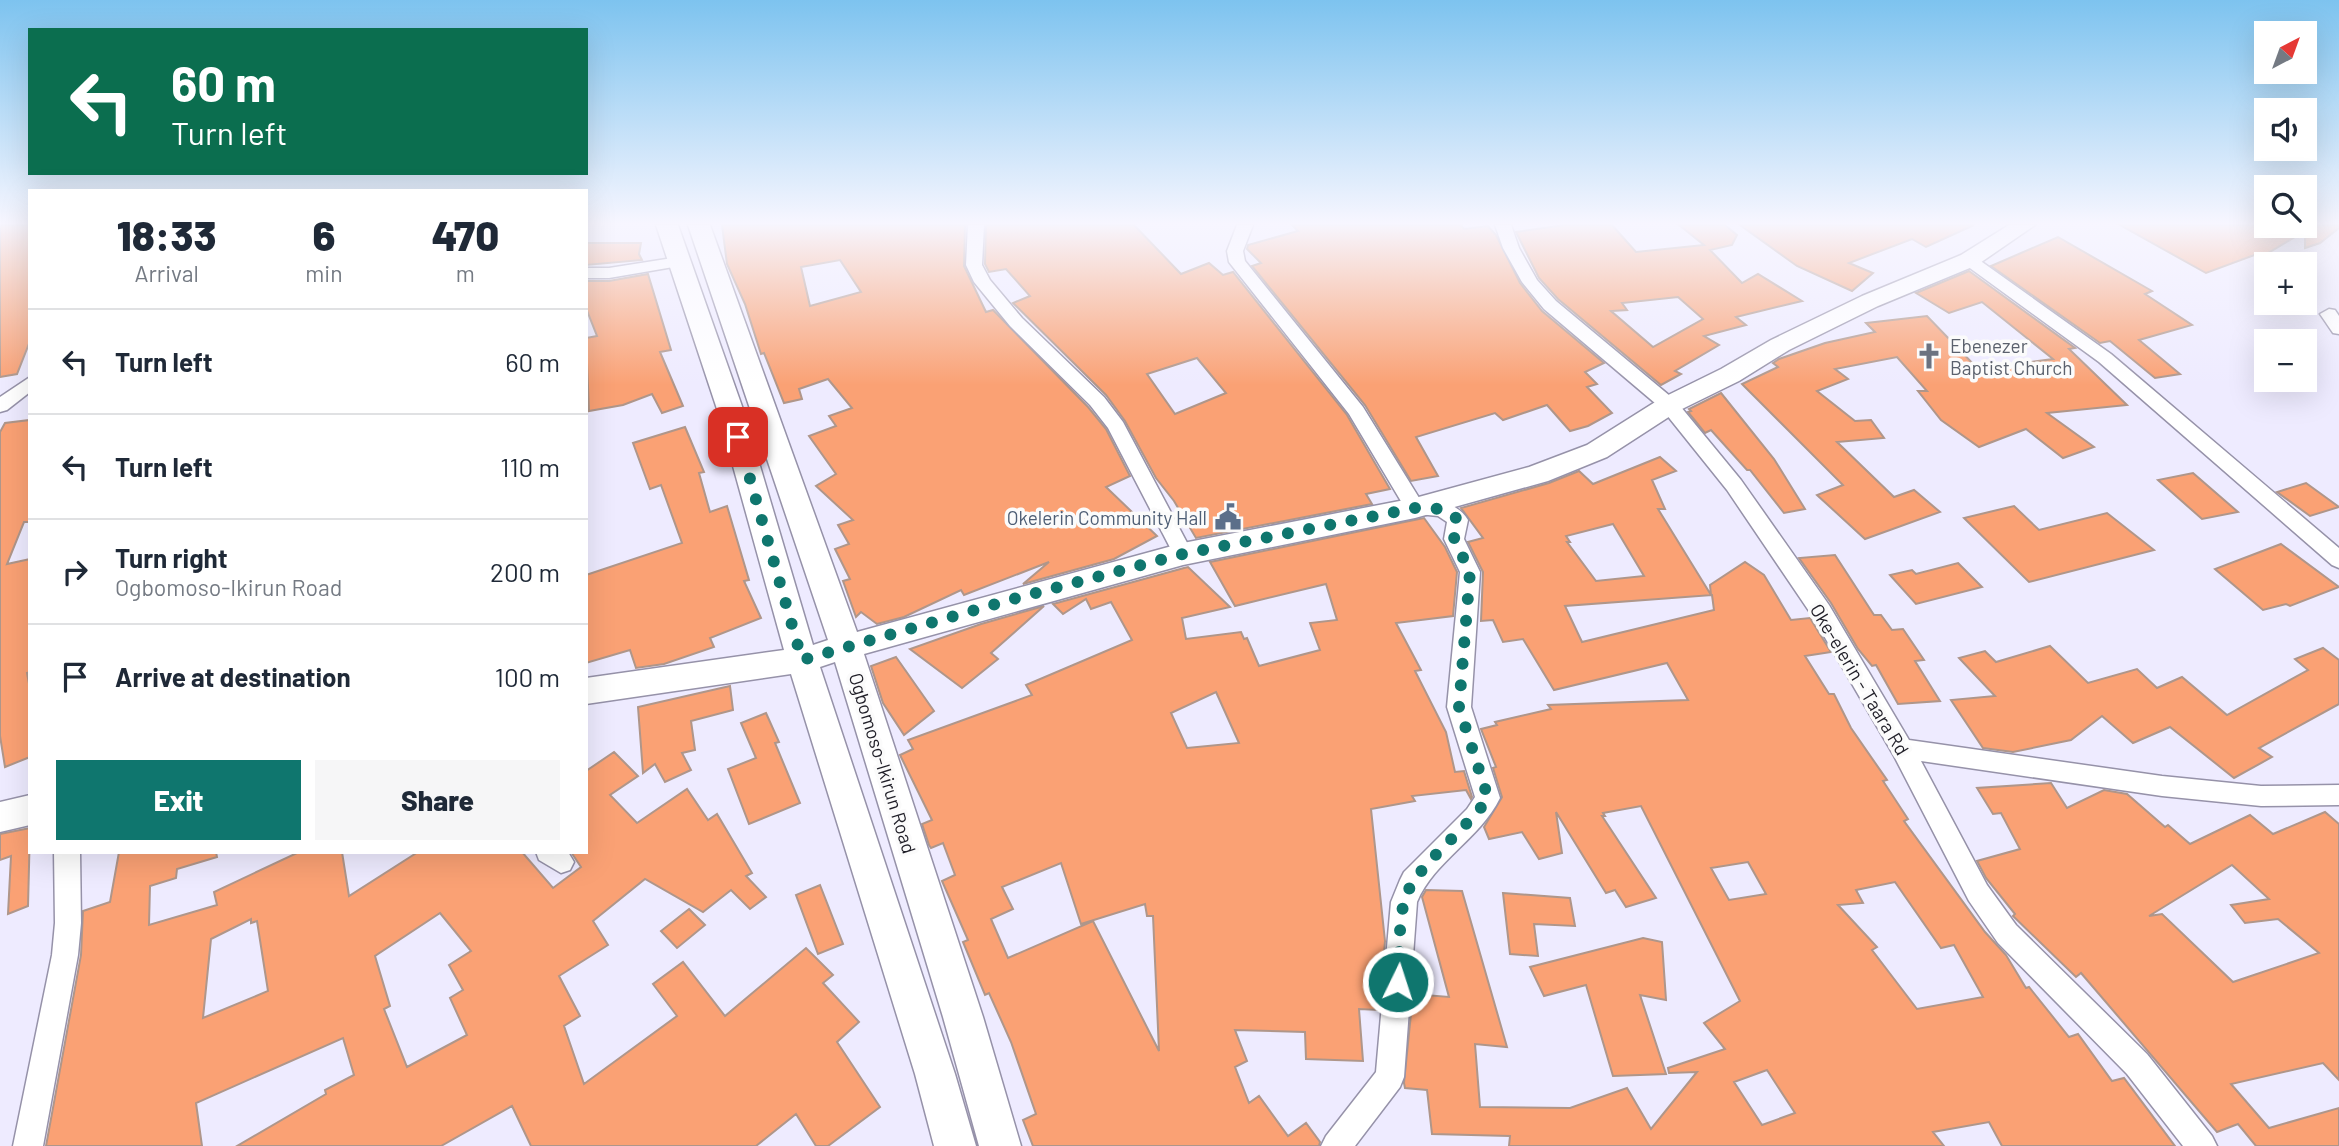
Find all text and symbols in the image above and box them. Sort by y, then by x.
north arrow [2254,21,2317,84]
map controls [2254,21,2317,392]
text: 60 m [171,53,276,112]
icon: left [56,56,147,147]
button: sound [2254,98,2317,161]
text: Turn left [171,113,288,151]
button: search [2254,175,2317,238]
text: 18:33 [117,209,217,259]
text: 6 [313,209,335,259]
text: 470 [431,209,499,259]
button: + [2254,252,2317,315]
text: Arrival [135,259,199,287]
text: min [305,259,343,287]
text: m [456,259,475,287]
button: − [2254,329,2317,392]
place label: Ebenezer Baptist Church [1950,334,2073,379]
church icon: Ebenezer Baptist Church [1914,341,1944,371]
icon: left [56,343,94,381]
text: Turn left [115,346,213,377]
text: 60 m [505,346,560,377]
pin [708,407,768,467]
icon: arrive [719,418,757,456]
icon: left [56,448,94,486]
text: Turn left [115,451,213,482]
text: 110 m [500,451,560,482]
public building icon: Okelerin Community Hall [1213,502,1243,532]
place label: Okelerin Community Hall [1007,506,1207,529]
text: Turn right [115,542,228,573]
icon: right [56,553,94,591]
text: 200 m [490,556,560,587]
text: Ogbomoso-Ikirun Road [115,573,342,601]
street label: Oke-elerin - Taara Rd [1806,599,1914,759]
icon: arrive [56,658,94,696]
text: Arrive at destination [115,661,351,692]
text: 100 m [495,661,560,692]
street label: Ogbomoso-Ikirun Road [845,670,921,856]
button: Exit [56,760,301,840]
button: Share [315,760,560,840]
position arrow [1361,945,1435,1019]

